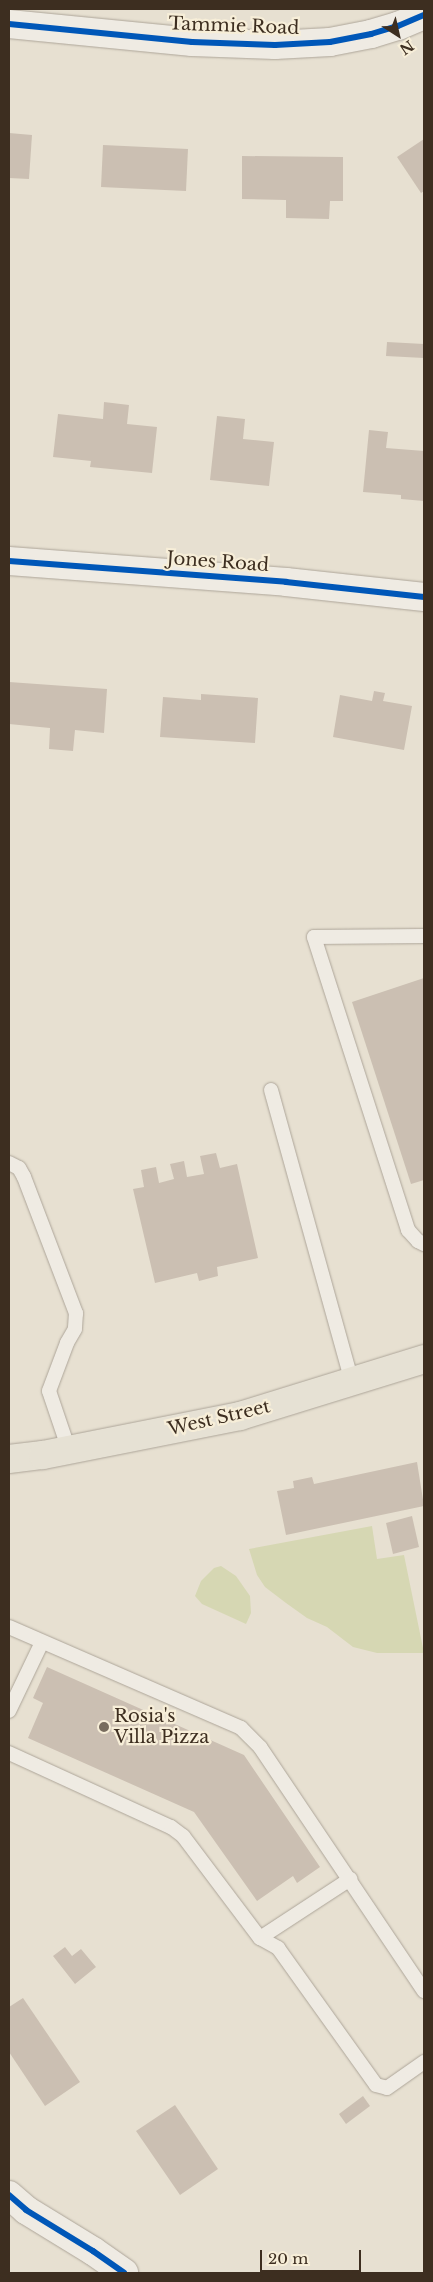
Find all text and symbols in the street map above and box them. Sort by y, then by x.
north arrow [373,10,423,60]
street label: Tammie Road [168,13,300,39]
text: N [396,36,417,58]
street label: Jones Road [166,548,270,576]
street label: West Street [166,1396,272,1440]
place label: Rosia's Villa Pizza [114,1706,209,1748]
marker: Rosia's Villa Pizza [98,1721,110,1733]
scale bar [263,2240,364,2272]
text: 20 m [268,2249,308,2268]

